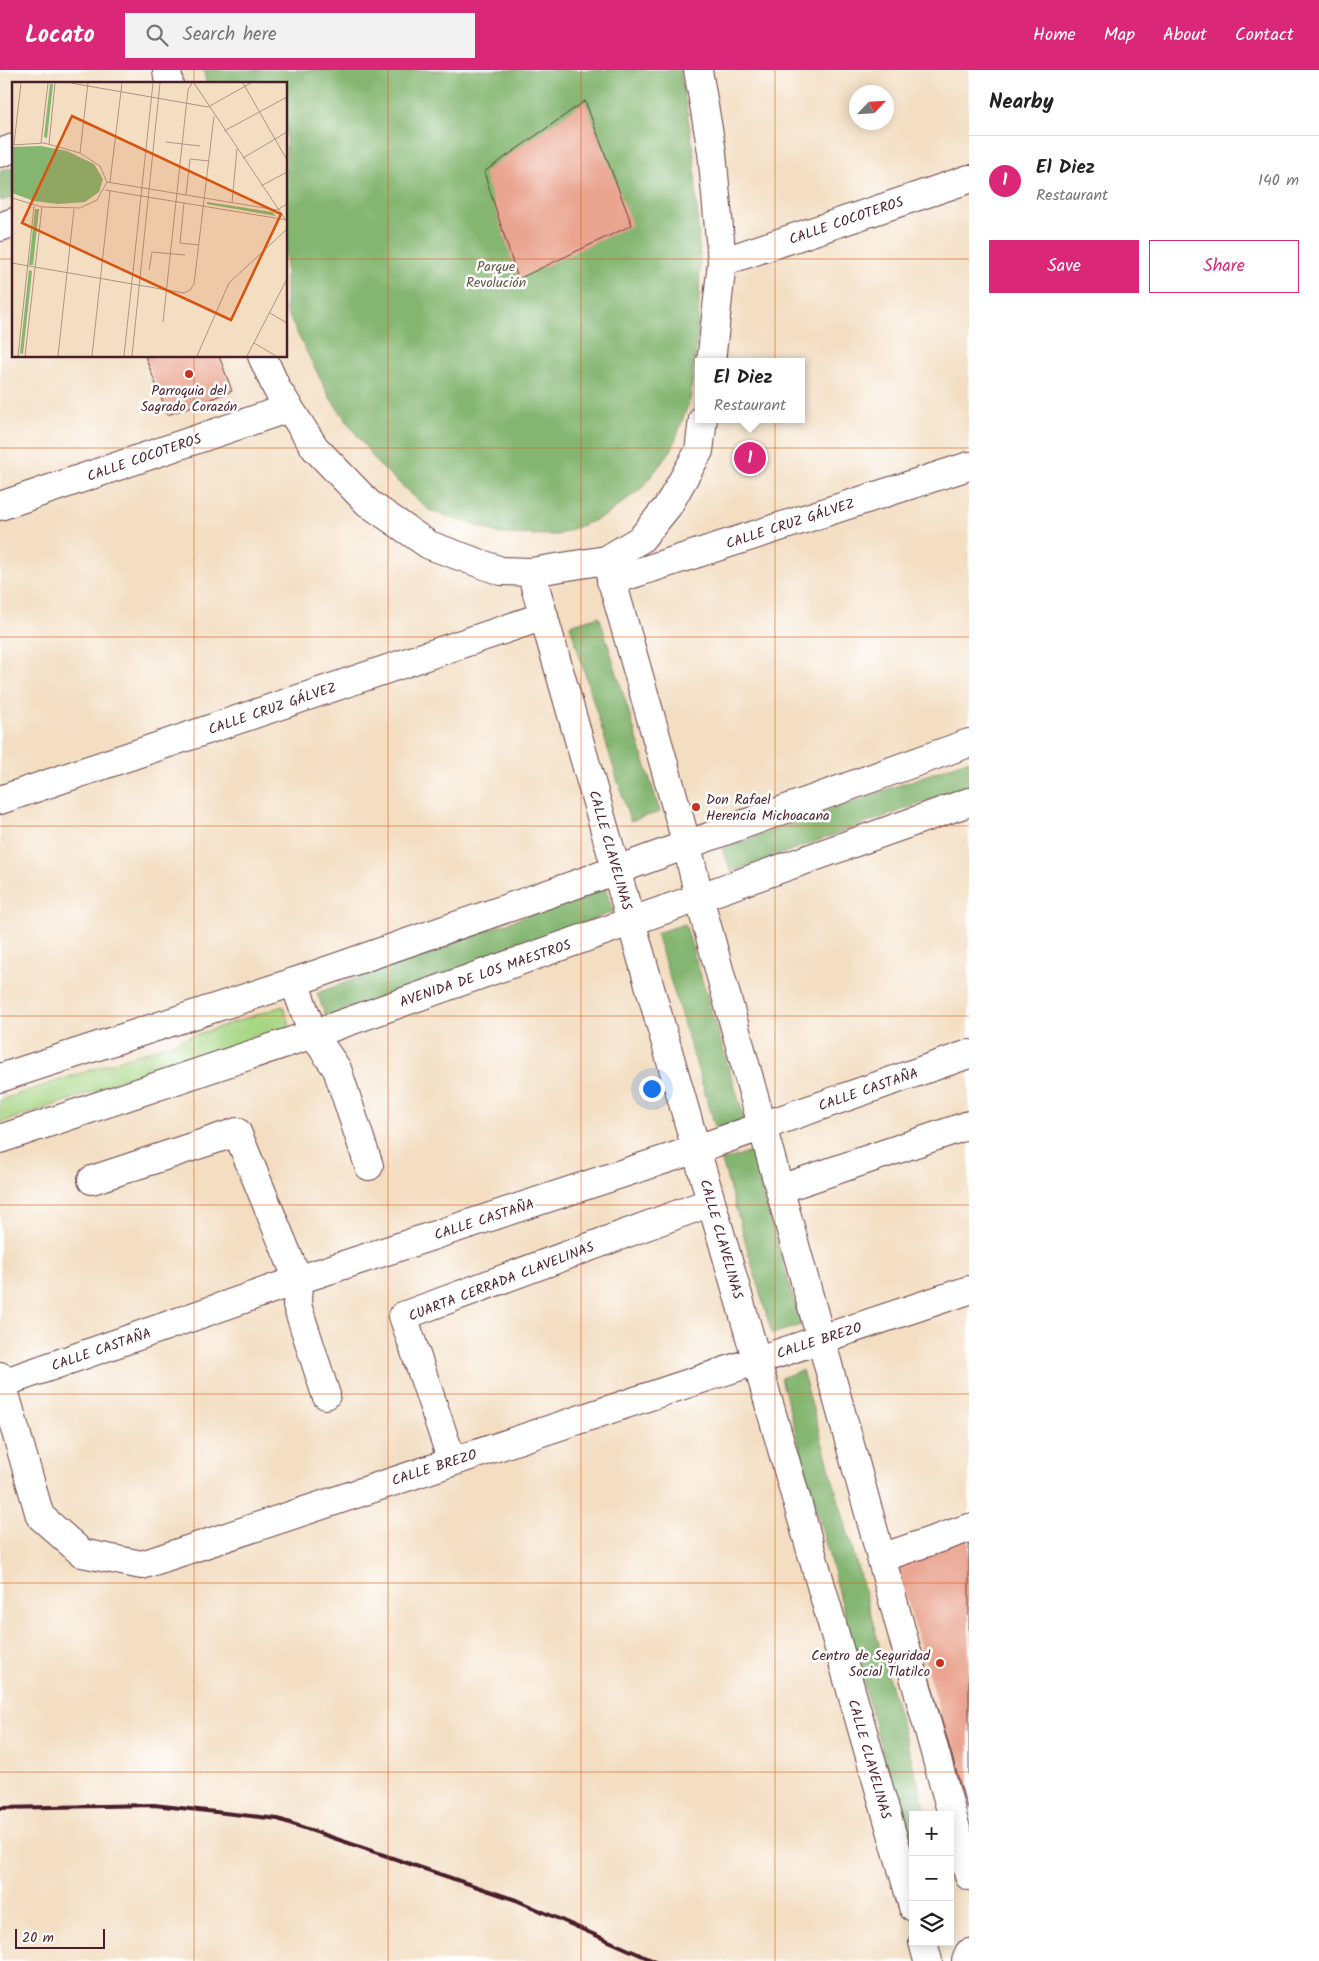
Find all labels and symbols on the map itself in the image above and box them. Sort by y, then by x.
inset map [12,82,288,358]
north arrow [849,85,894,130]
street label: CALLE COCOTEROS [786,191,907,251]
park label: Parque Revolución [466,256,526,294]
marker: Parroquia del Sagrado Corazón [183,368,195,380]
place label: Parroquia del Sagrado Corazón [141,380,237,418]
street label: CALLE COCOTEROS [84,428,205,488]
pin: 1 [734,439,766,477]
street label: CALLE CRUZ GÁLVEZ [723,493,858,555]
street label: CALLE CRUZ GÁLVEZ [205,677,339,741]
street label: CALLE CLAVELINAS [582,788,638,913]
place label: Don Rafael Herencia Michoacana [706,789,830,827]
marker: Don Rafael Herencia Michoacana [690,801,702,813]
street label: AVENIDA DE LOS MAESTROS [397,934,575,1014]
street label: CALLE CASTAÑA [815,1063,921,1117]
your location [639,1076,665,1102]
street label: CALLE CLAVELINAS [693,1177,749,1302]
street label: CALLE CASTAÑA [431,1193,537,1247]
street label: CUARTA CERRADA CLAVELINAS [405,1236,598,1328]
street label: CALLE BREZO [774,1317,865,1365]
street label: CALLE CASTAÑA [48,1323,154,1377]
street label: CALLE BREZO [389,1444,480,1492]
place label: Centro de Seguridad Social Tlatilco [811,1645,931,1683]
marker: Centro de Seguridad Social Tlatilco [934,1657,946,1669]
street label: CALLE CLAVELINAS [841,1697,897,1822]
scale bar [15,1926,105,1949]

